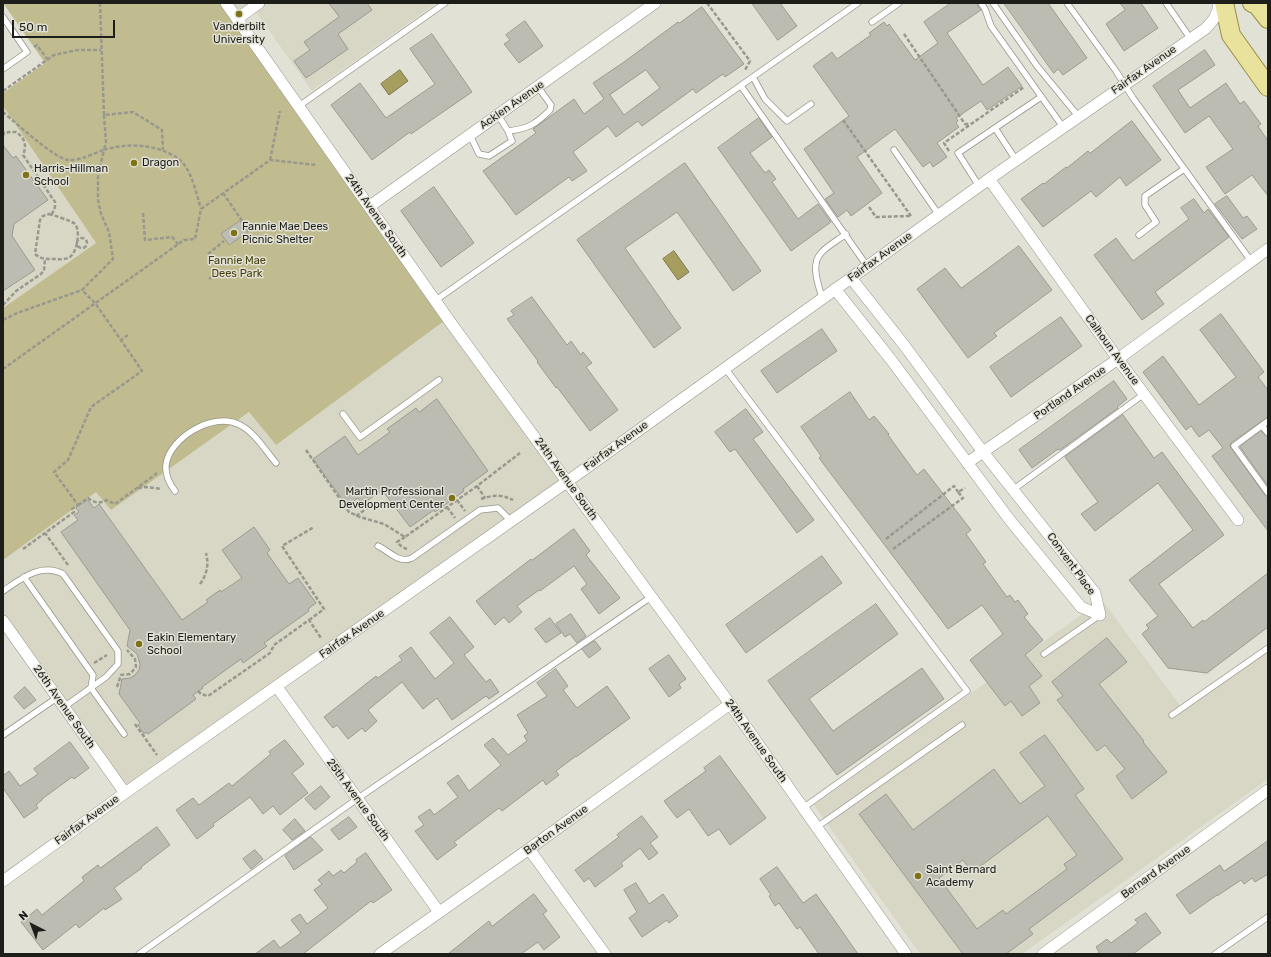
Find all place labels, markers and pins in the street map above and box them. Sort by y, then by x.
marker: Vanderbilt University [234,9,244,19]
place label: Vanderbilt University [213,20,265,46]
place label: Dragon [142,156,179,170]
marker: Dragon [129,158,139,168]
place label: Harris-Hillman School [34,162,108,188]
marker: Harris-Hillman School [21,170,31,180]
place label: Fannie Mae Dees Picnic Shelter [242,220,328,246]
marker: Fannie Mae Dees Picnic Shelter [229,228,239,238]
place label: Martin Professional Development Center [339,485,444,511]
marker: Martin Professional Development Center [447,493,457,503]
place label: Eakin Elementary School [147,631,236,657]
marker: Eakin Elementary School [134,639,144,649]
place label: Saint Bernard Academy [926,863,996,889]
marker: Saint Bernard Academy [913,871,923,881]

